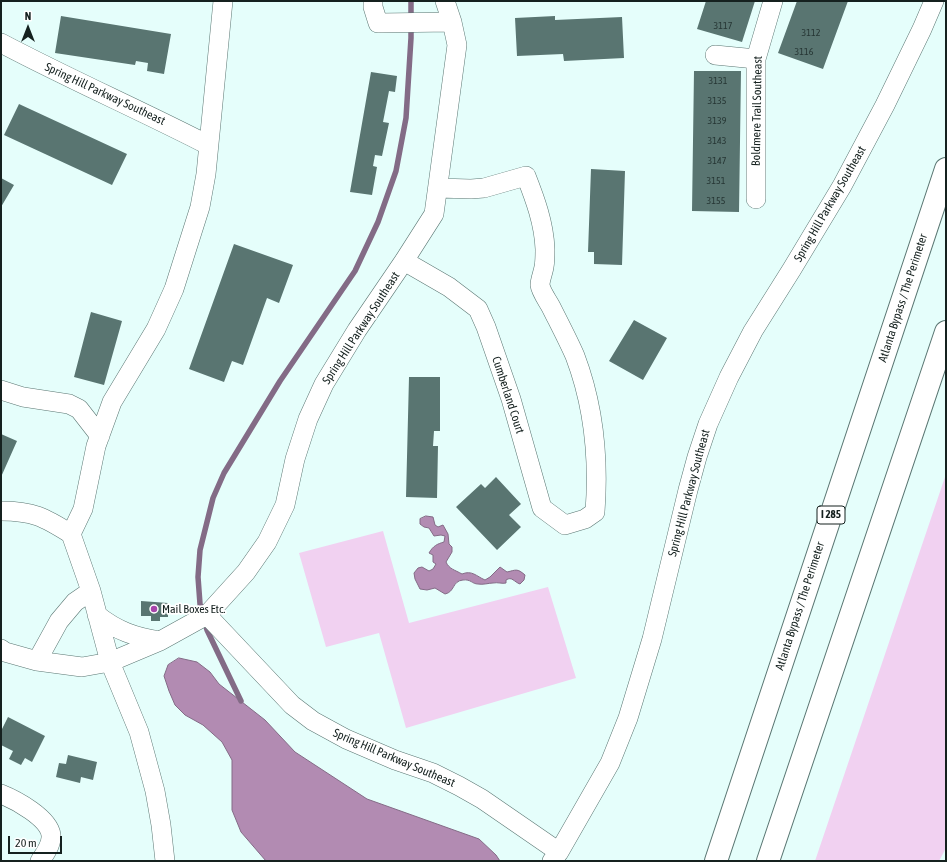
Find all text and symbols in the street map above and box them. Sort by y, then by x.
north arrow [8,8,48,48]
text: N [25,10,31,22]
house number: 3117 [714,20,732,32]
house number: 3112 [802,27,820,39]
house number: 3116 [795,46,813,58]
street label: Boldmere Trail Southeast [749,56,765,166]
street label: Spring Hill Parkway Southeast [43,60,167,128]
house number: 3131 [709,75,727,87]
house number: 3135 [708,95,726,107]
house number: 3139 [708,115,726,127]
house number: 3143 [708,135,726,147]
street label: Spring Hill Parkway Southeast [791,144,869,264]
house number: 3147 [708,155,726,167]
house number: 3151 [707,175,725,187]
house number: 3155 [707,195,725,207]
street label: Atlanta Bypass / The Perimeter [875,232,931,364]
street label: Spring Hill Parkway Southeast [319,269,403,387]
street label: Cumberland Court [489,355,527,435]
street label: Spring Hill Parkway Southeast [665,428,713,558]
road number: I 285 [817,506,845,524]
street label: Atlanta Bypass / The Perimeter [772,540,828,672]
place label: Mail Boxes Etc. [162,602,225,616]
marker: Mail Boxes Etc. [149,604,159,614]
street label: Spring Hill Parkway Southeast [331,726,457,790]
scale bar [10,828,64,854]
text: 20 m [15,836,37,850]

